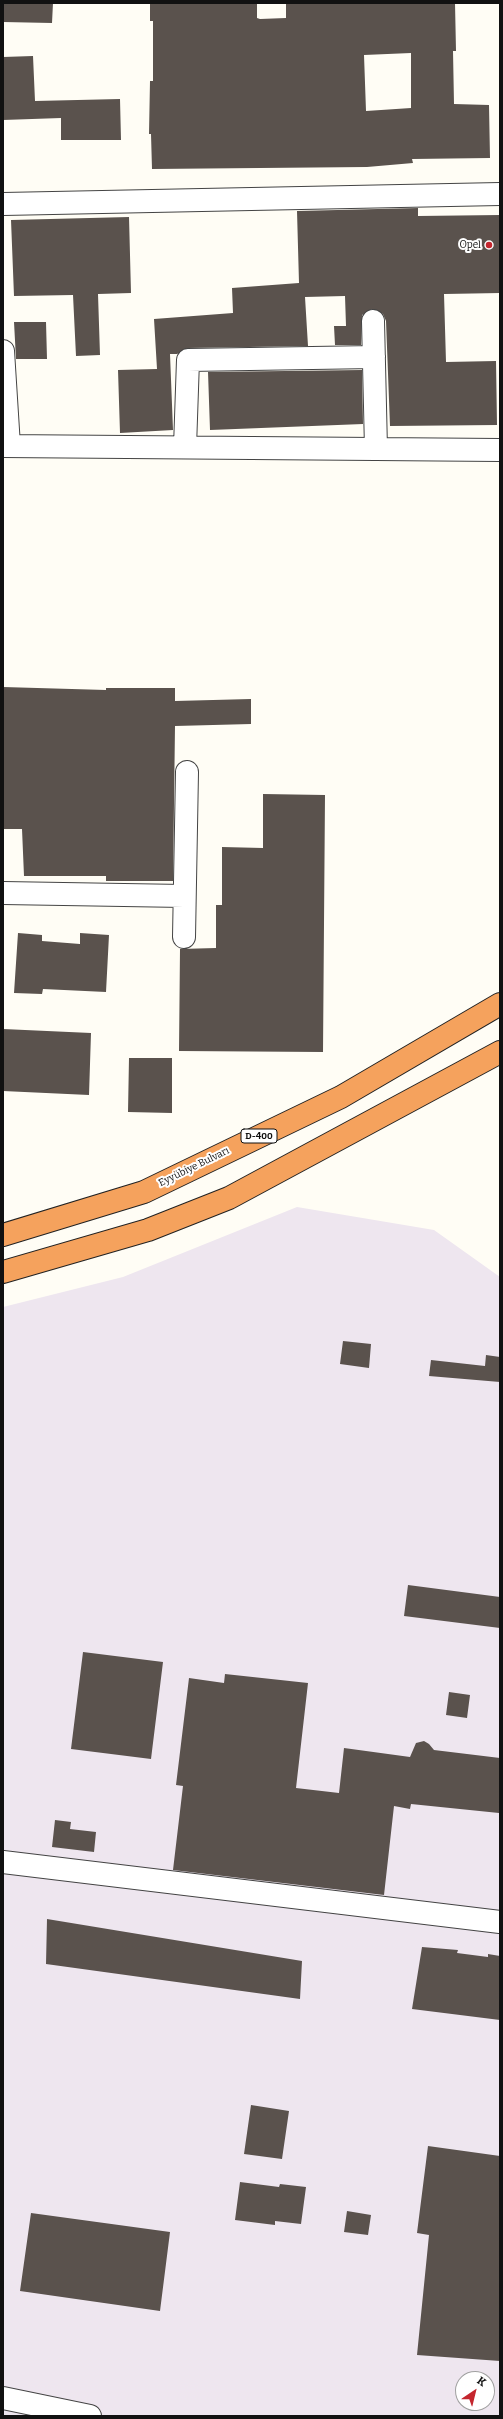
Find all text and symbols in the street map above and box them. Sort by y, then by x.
place label: Opel [459,239,481,251]
marker: Opel [484,240,494,250]
road number: D-400 [241,1129,277,1143]
street label: Eyyübiye Bulvarı [157,1145,231,1189]
north arrow [455,2371,495,2411]
text: K [475,2374,489,2389]

